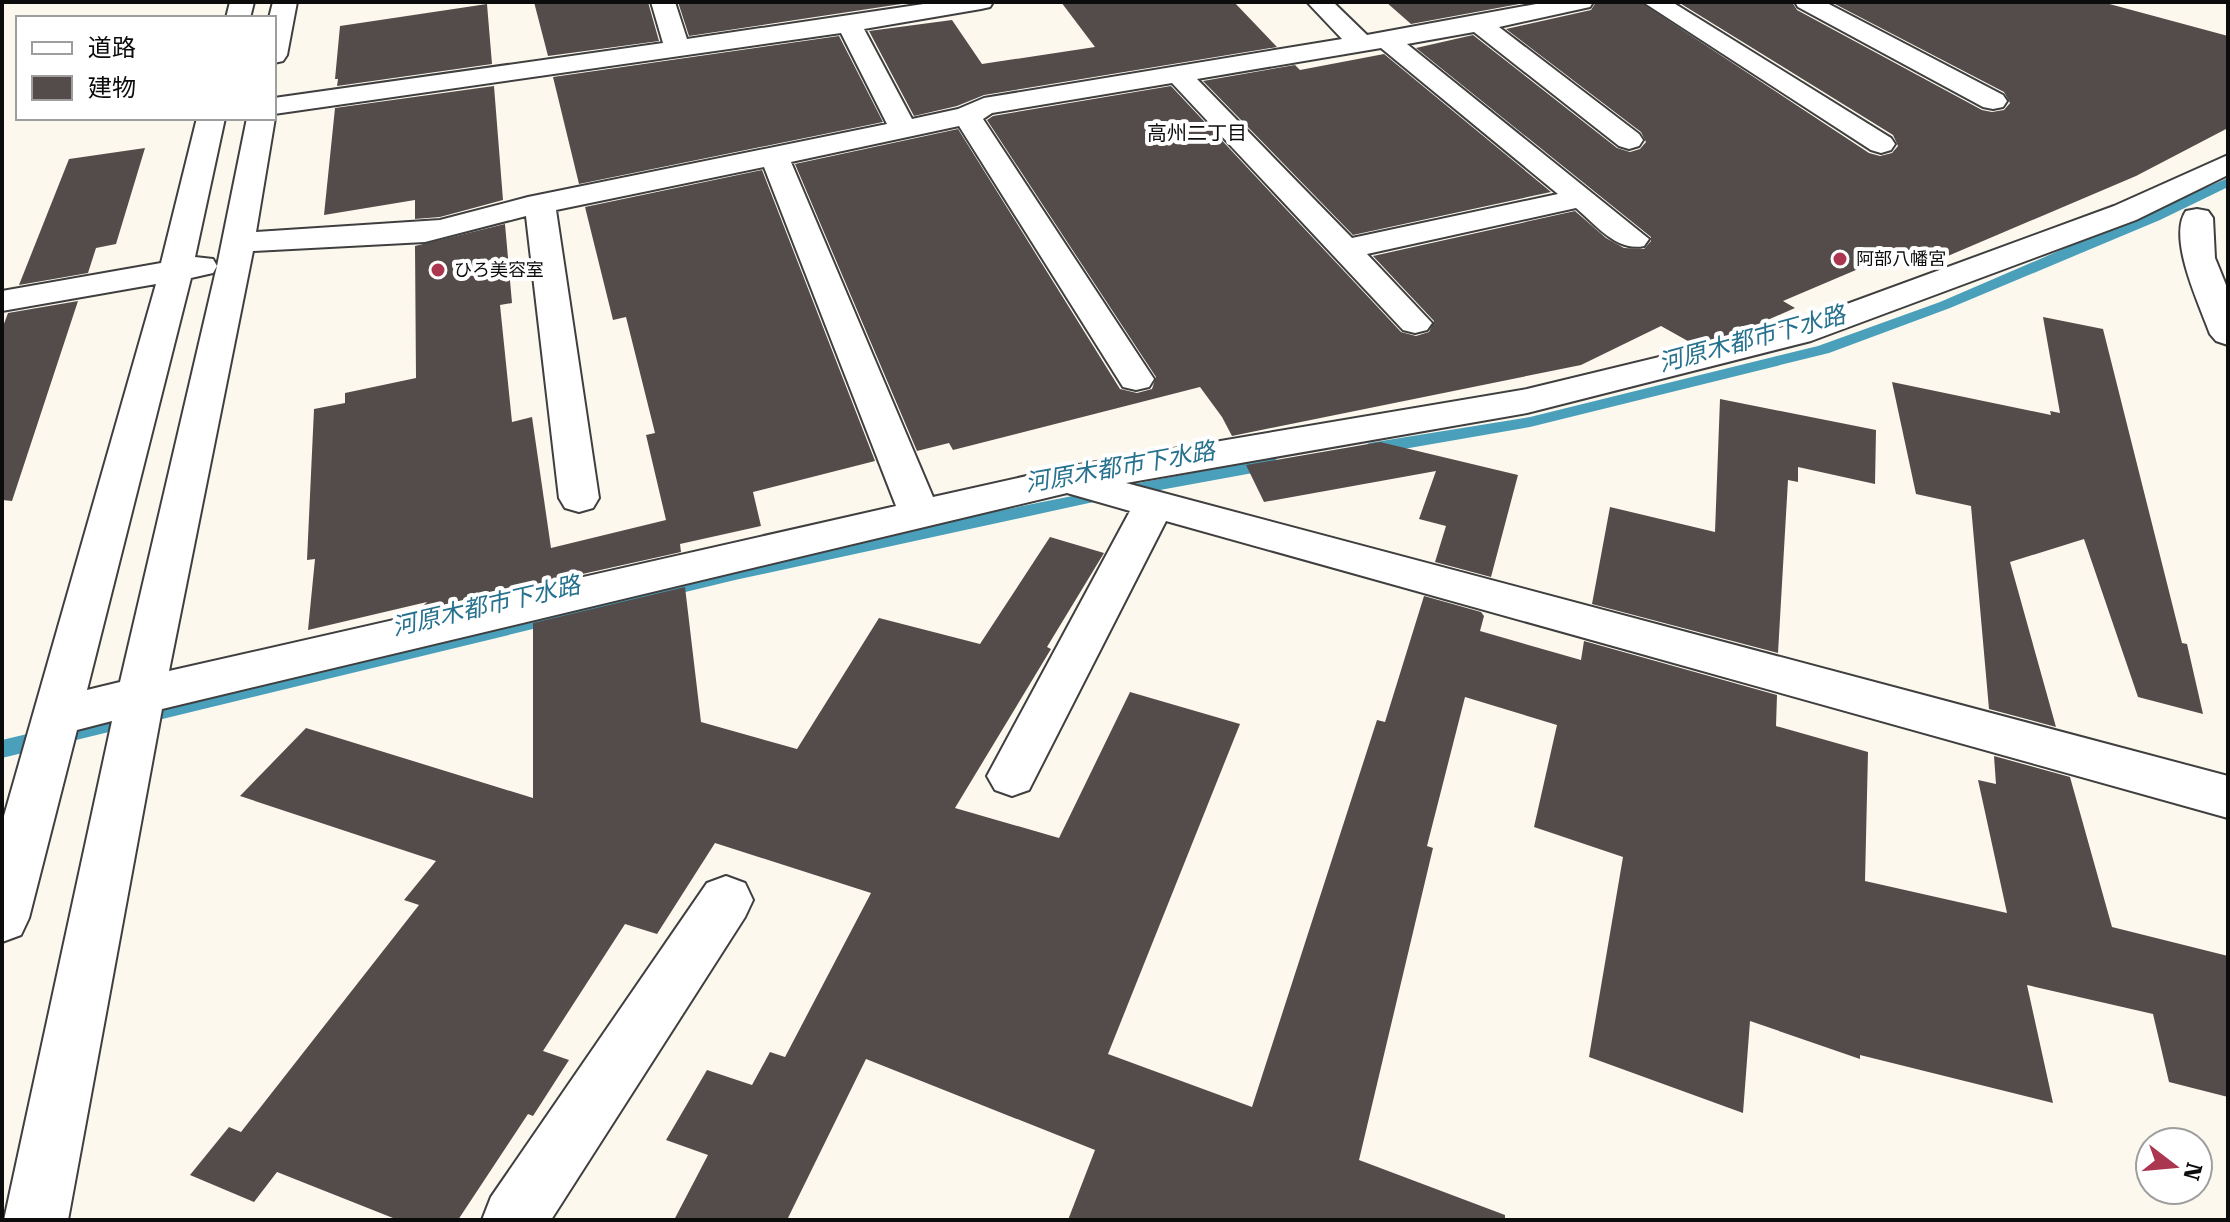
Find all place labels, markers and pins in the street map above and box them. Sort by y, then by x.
place label: 阿部八幡宮 [1856,248,1946,269]
marker: 阿部八幡宮 [1831,250,1849,268]
place label: ひろ美容室 [454,259,544,280]
marker: ひろ美容室 [429,261,447,279]

